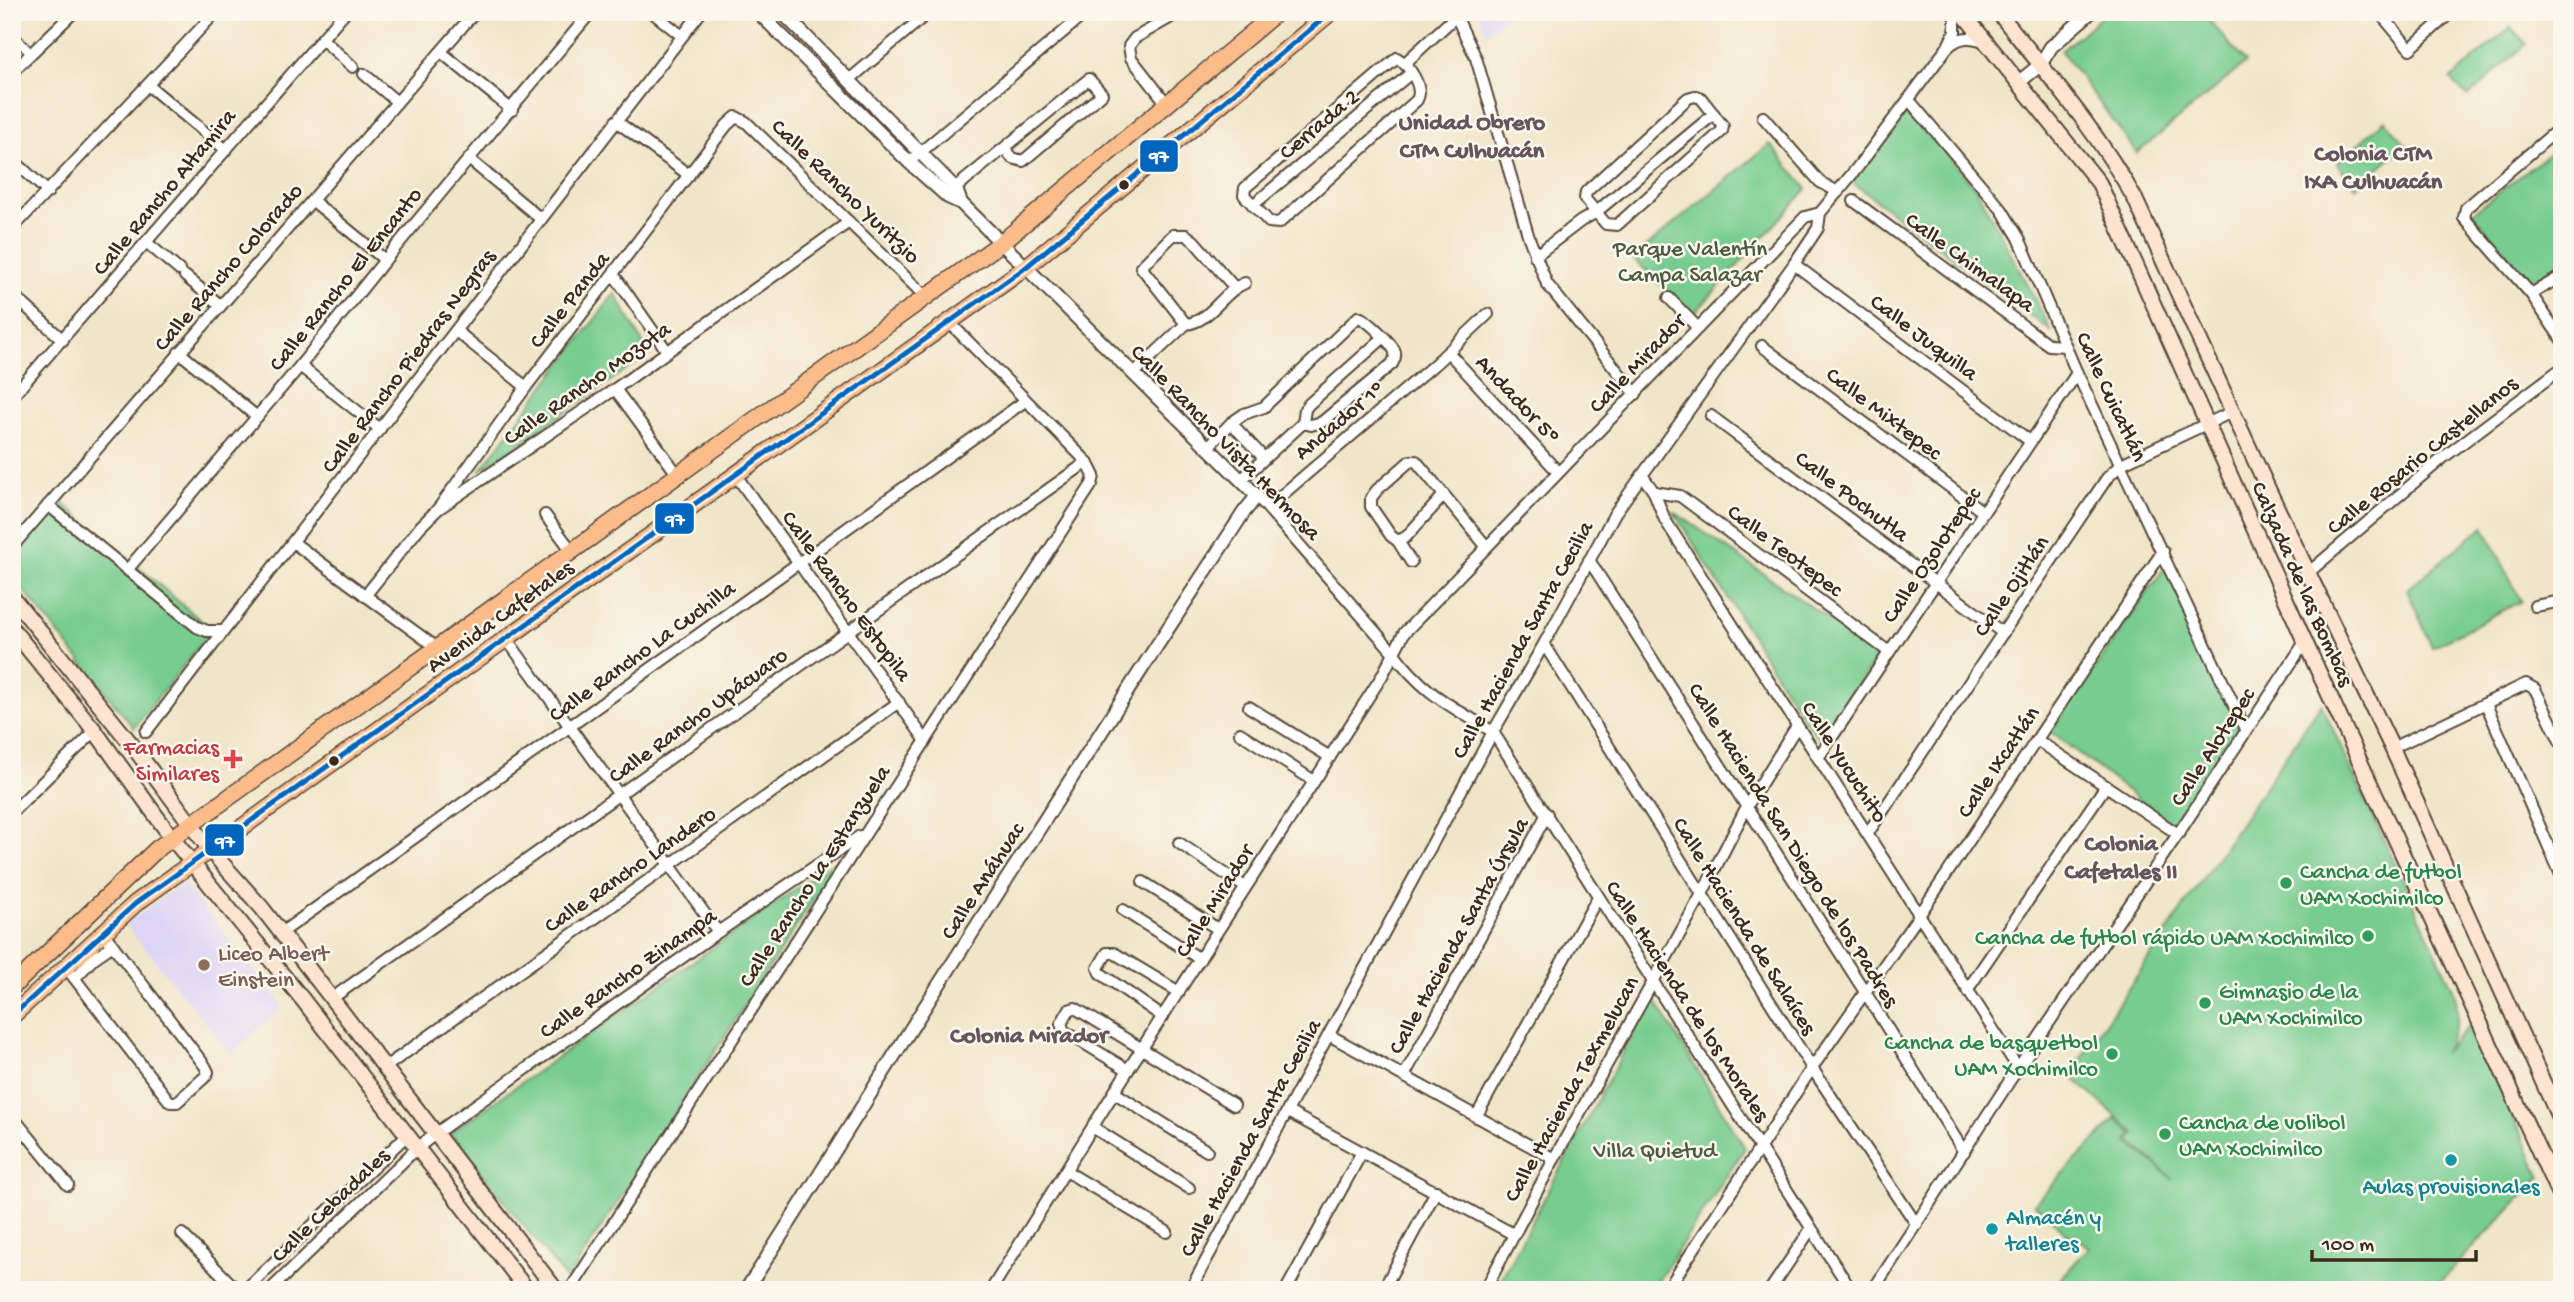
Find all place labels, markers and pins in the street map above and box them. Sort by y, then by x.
unlabelled marker [1117,178,1131,192]
place label: Farmacias Similares [122,736,220,789]
marker: Farmacias Similares [225,751,241,767]
unlabelled marker [327,754,341,768]
place label: Cancha de futbol UAM Xochimilco [2300,860,2462,913]
marker: Cancha de futbol UAM Xochimilco [2278,875,2294,891]
place label: Cancha de futbol rápido UAM Xochimilco [1975,926,2354,953]
marker: Cancha de futbol rápido UAM Xochimilco [2360,928,2376,944]
place label: Liceo Albert Einstein [218,942,330,995]
marker: Liceo Albert Einstein [196,957,212,973]
place label: Gimnasio de la UAM Xochimilco [2219,980,2363,1033]
marker: Gimnasio de la UAM Xochimilco [2197,995,2213,1011]
place label: Cancha de basquetbol UAM Xochimilco [1884,1031,2098,1084]
marker: Cancha de basquetbol UAM Xochimilco [2104,1046,2120,1062]
place label: Cancha de volibol UAM Xochimilco [2179,1111,2346,1164]
marker: Cancha de volibol UAM Xochimilco [2157,1126,2173,1142]
marker: Aulas provisionales [2443,1152,2459,1168]
place label: Aulas provisionales [2362,1175,2540,1202]
place label: Almacén y talleres [2004,1206,2101,1259]
marker: Almacén y talleres [1984,1221,2000,1237]

